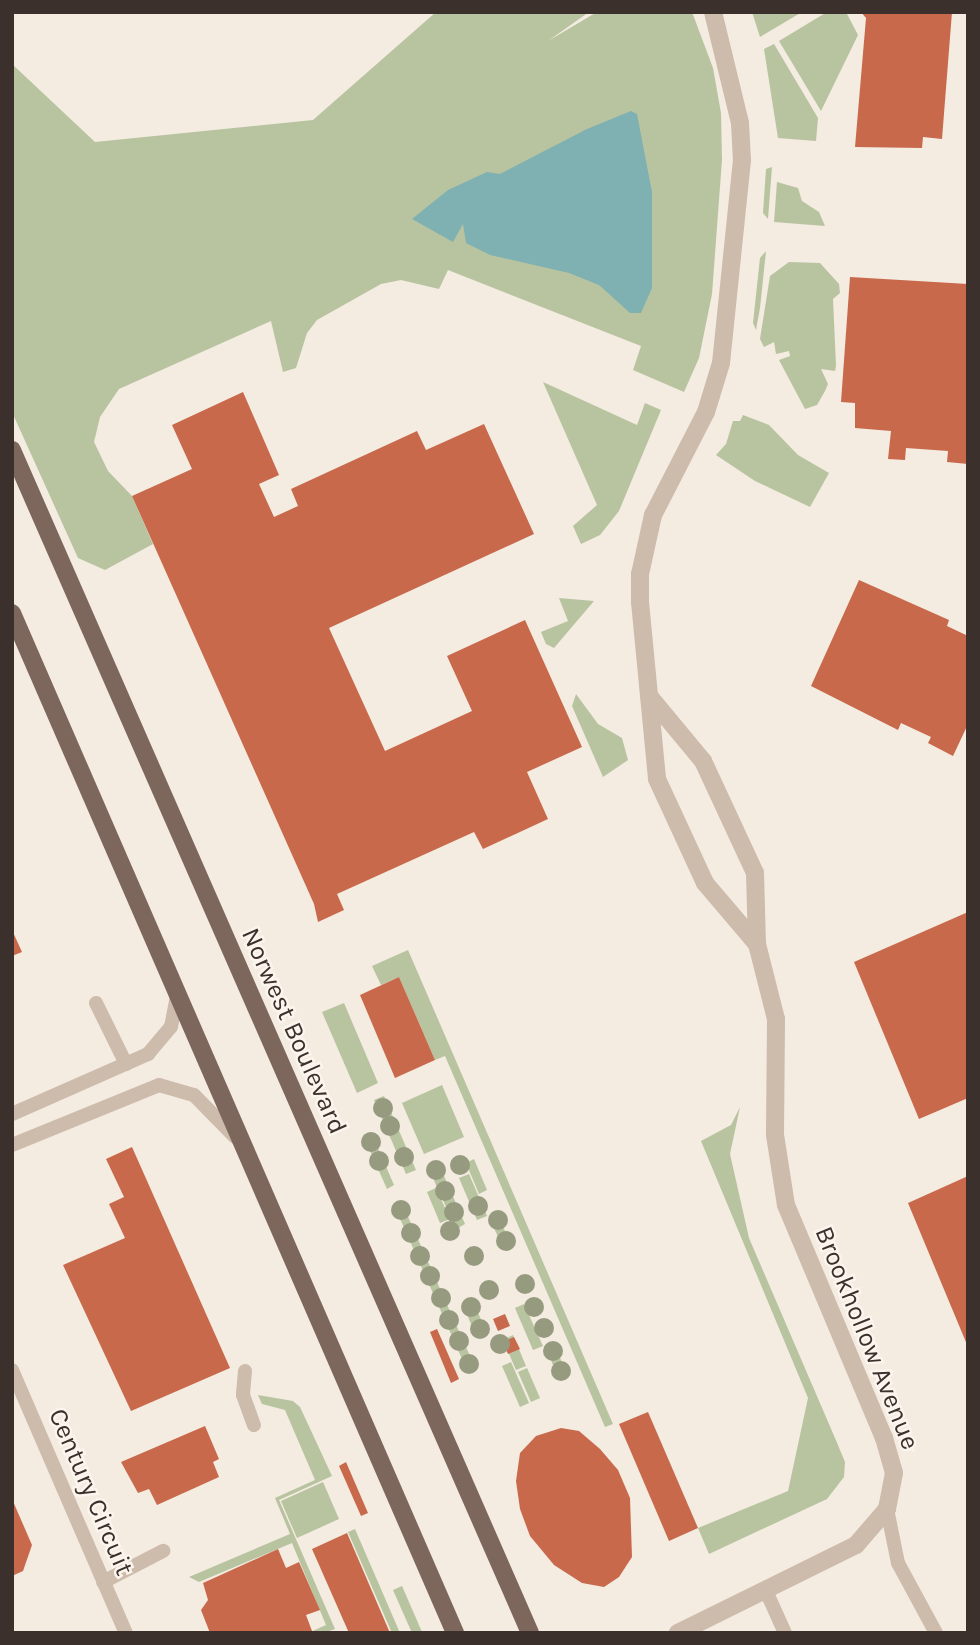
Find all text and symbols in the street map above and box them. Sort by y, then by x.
street label: Norwest Boulevard [235,923,353,1139]
street label: Brookhollow Avenue [808,1222,926,1454]
street label: Century Circuit [42,1404,140,1580]

